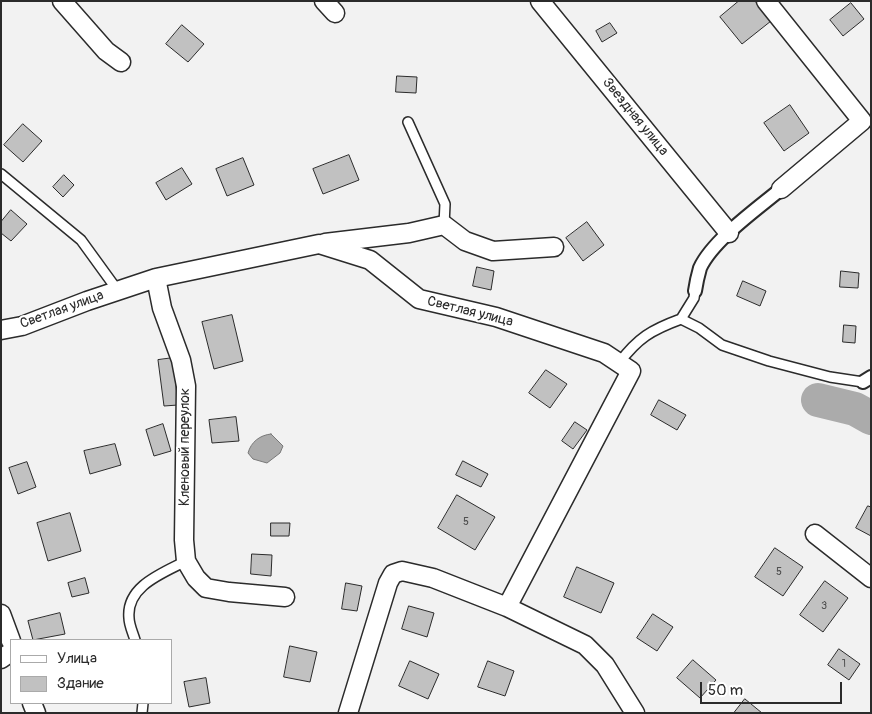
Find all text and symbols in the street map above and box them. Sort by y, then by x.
street label: Звездная улица [598,75,672,159]
street label: Светлая улица [18,287,106,333]
street label: Светлая улица [425,293,515,331]
street label: Кленовый переулок [177,388,193,506]
house number: 5 [463,515,469,529]
house number: 5 [776,565,782,579]
house number: 3 [821,599,827,613]
legend [10,639,172,704]
text: Улица [57,649,97,668]
house number: 1 [842,657,846,671]
scale bar [702,672,844,704]
text: Здание [57,674,104,693]
text: 50 m [708,681,743,700]

